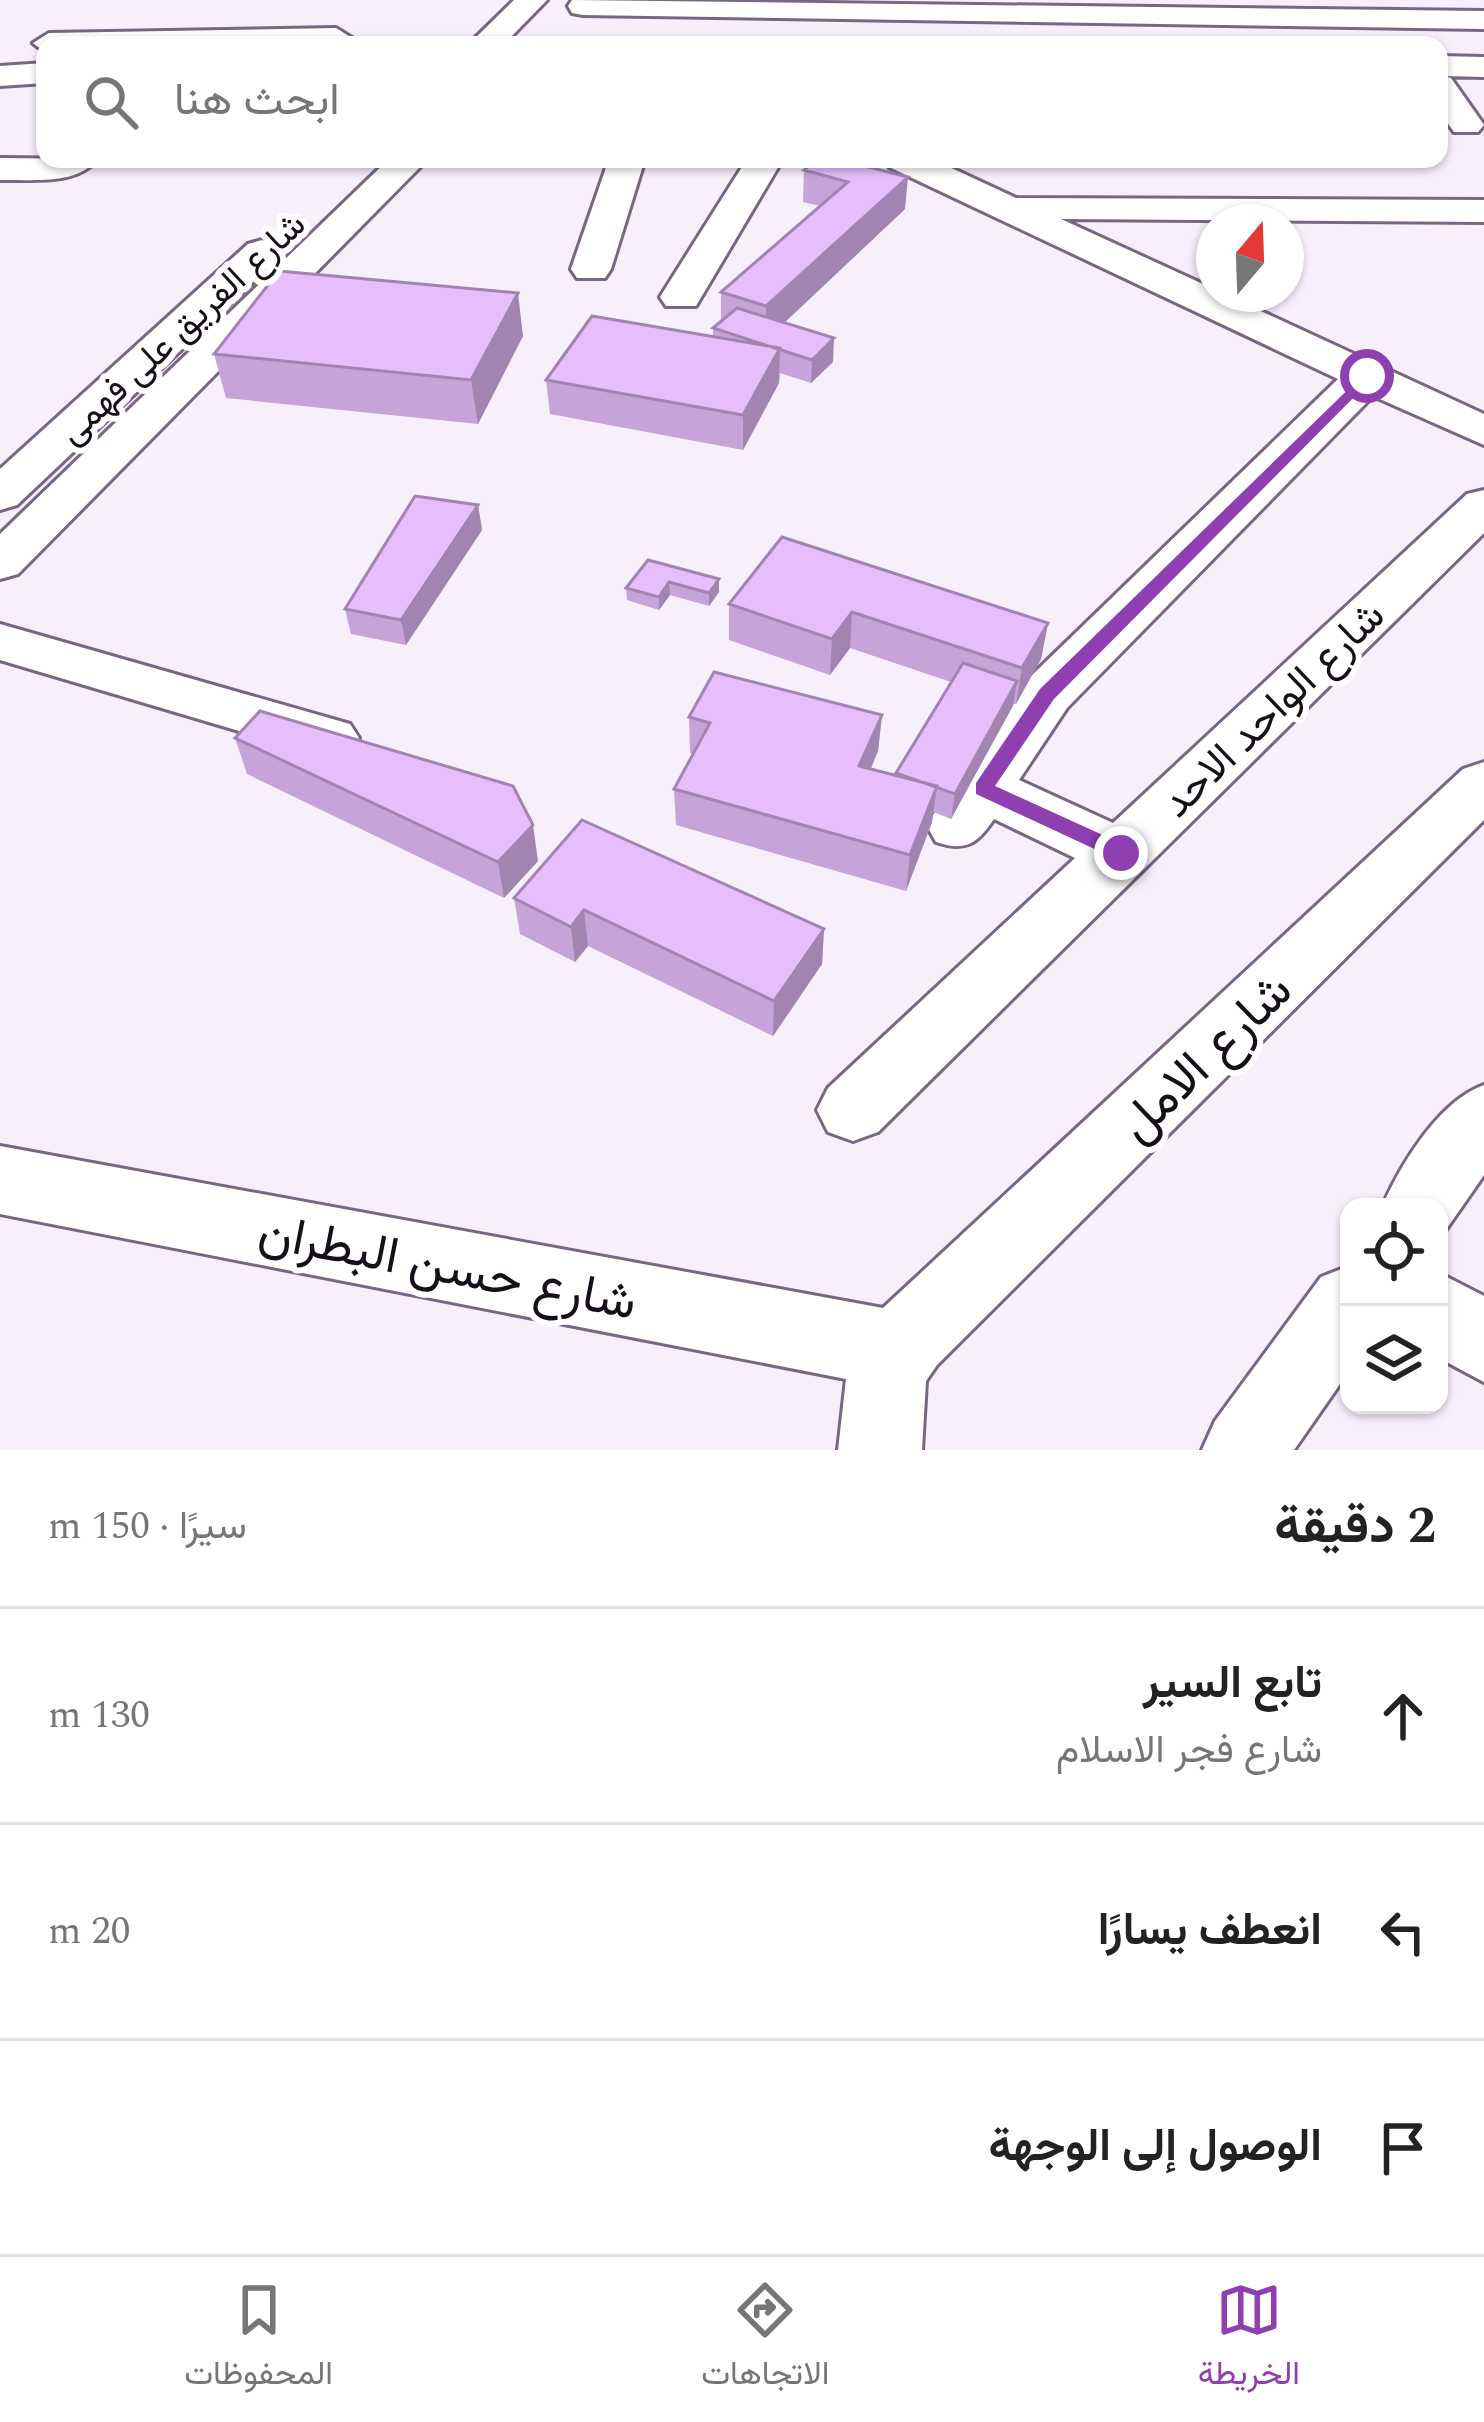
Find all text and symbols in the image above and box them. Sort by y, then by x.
search box [36,36,1448,168]
text: ابحث هنا [174,66,340,135]
icon: search [78,69,144,135]
street label: شارع الفريق على فهمى [46,199,319,459]
north arrow [1196,204,1304,312]
route start [1340,349,1394,403]
street label: شارع الواحد الاحد [1147,586,1400,833]
route end [1094,826,1148,880]
street label: شارع الامل [1101,955,1311,1162]
street label: شارع حسن البطران [252,1193,643,1343]
map controls [1340,1198,1448,1414]
button: locate [1340,1198,1448,1306]
button: layers [1340,1306,1448,1414]
text: 2 دقيقة [1274,1488,1436,1566]
text: سيرًا · 150 m [48,1497,247,1556]
text: تابع السير [1143,1649,1322,1718]
icon: ahead [1370,1683,1436,1749]
text: 130 m [48,1686,150,1745]
text: شارع فجر الاسلام [1056,1721,1322,1780]
text: انعطف يسارًا [1098,1896,1322,1965]
icon: left [1370,1899,1436,1965]
text: 20 m [48,1902,130,1961]
text: الوصول إلى الوجهة [988,2112,1322,2181]
icon: arrive [1370,2115,1436,2181]
tab: المحفوظات [184,2277,333,2402]
tab: الاتجاهات [701,2277,829,2402]
tab: الخريطة [1198,2277,1300,2402]

